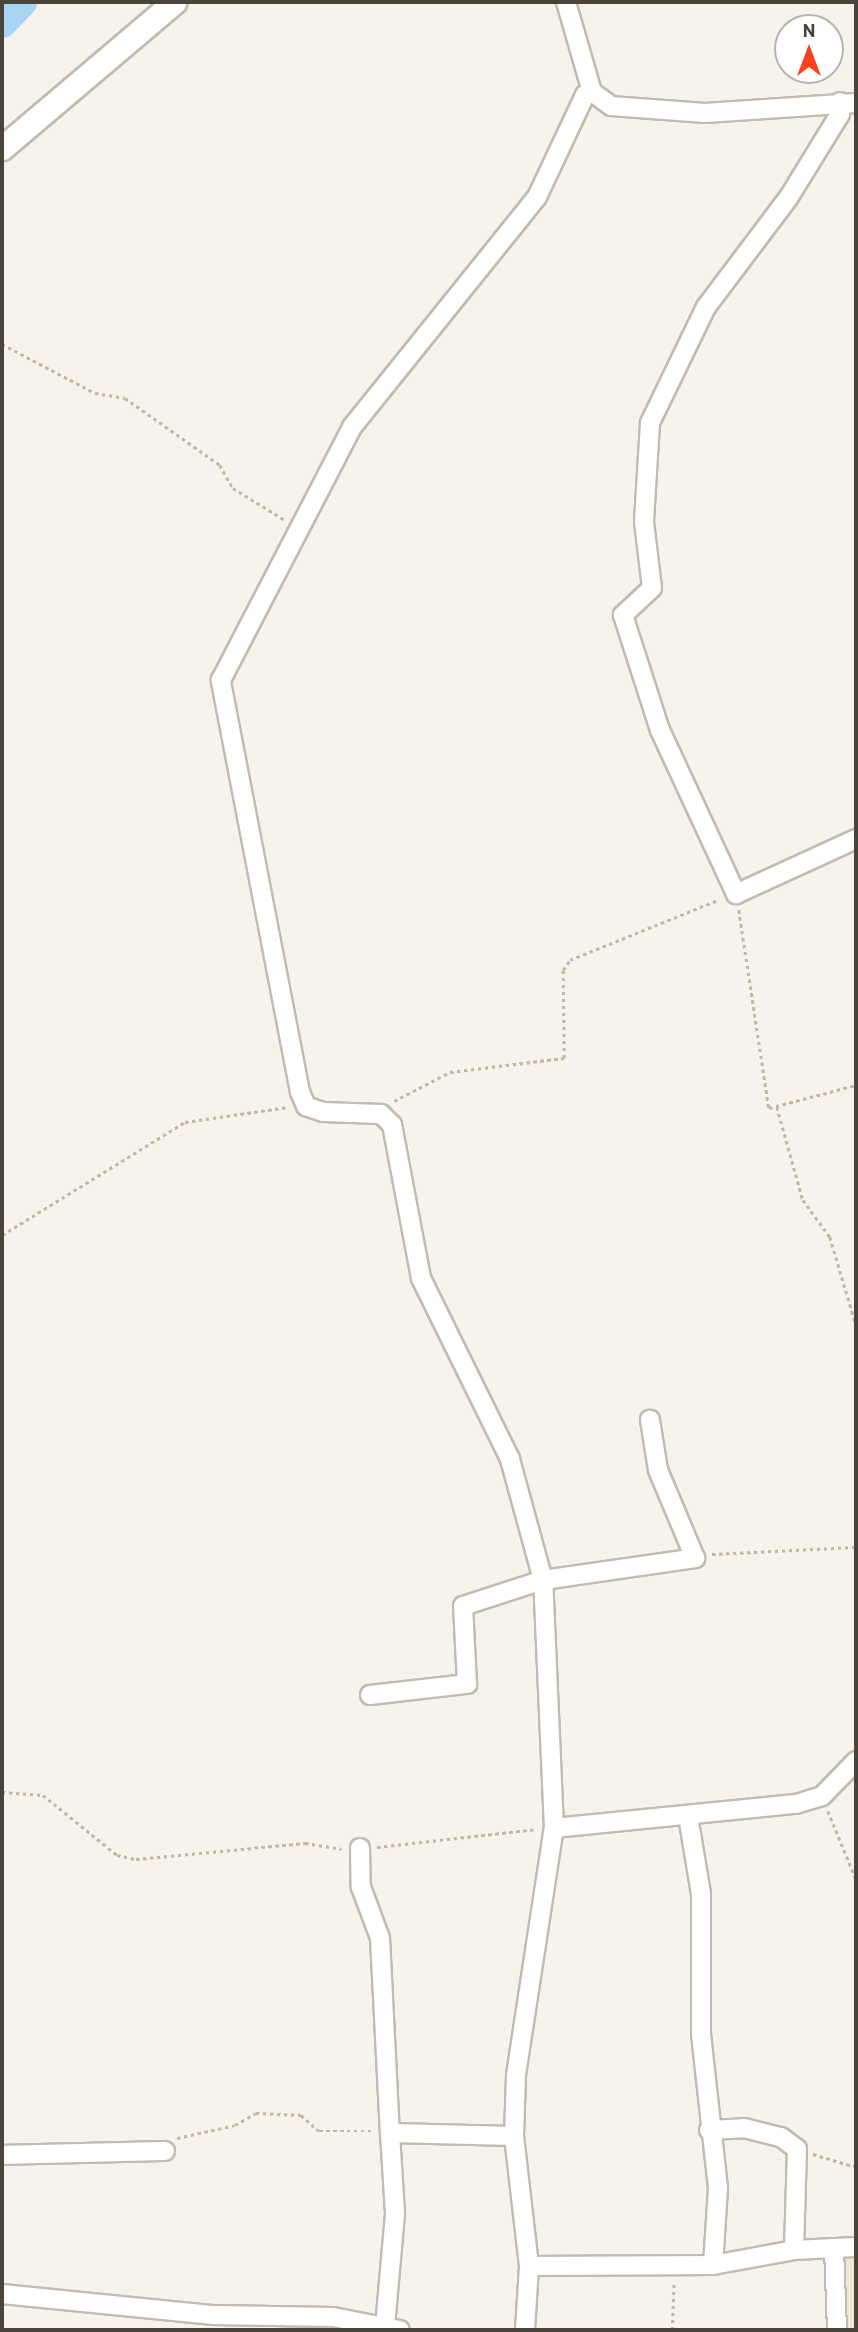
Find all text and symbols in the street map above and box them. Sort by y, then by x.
north arrow [774,14,844,84]
text: N [803,18,815,41]

